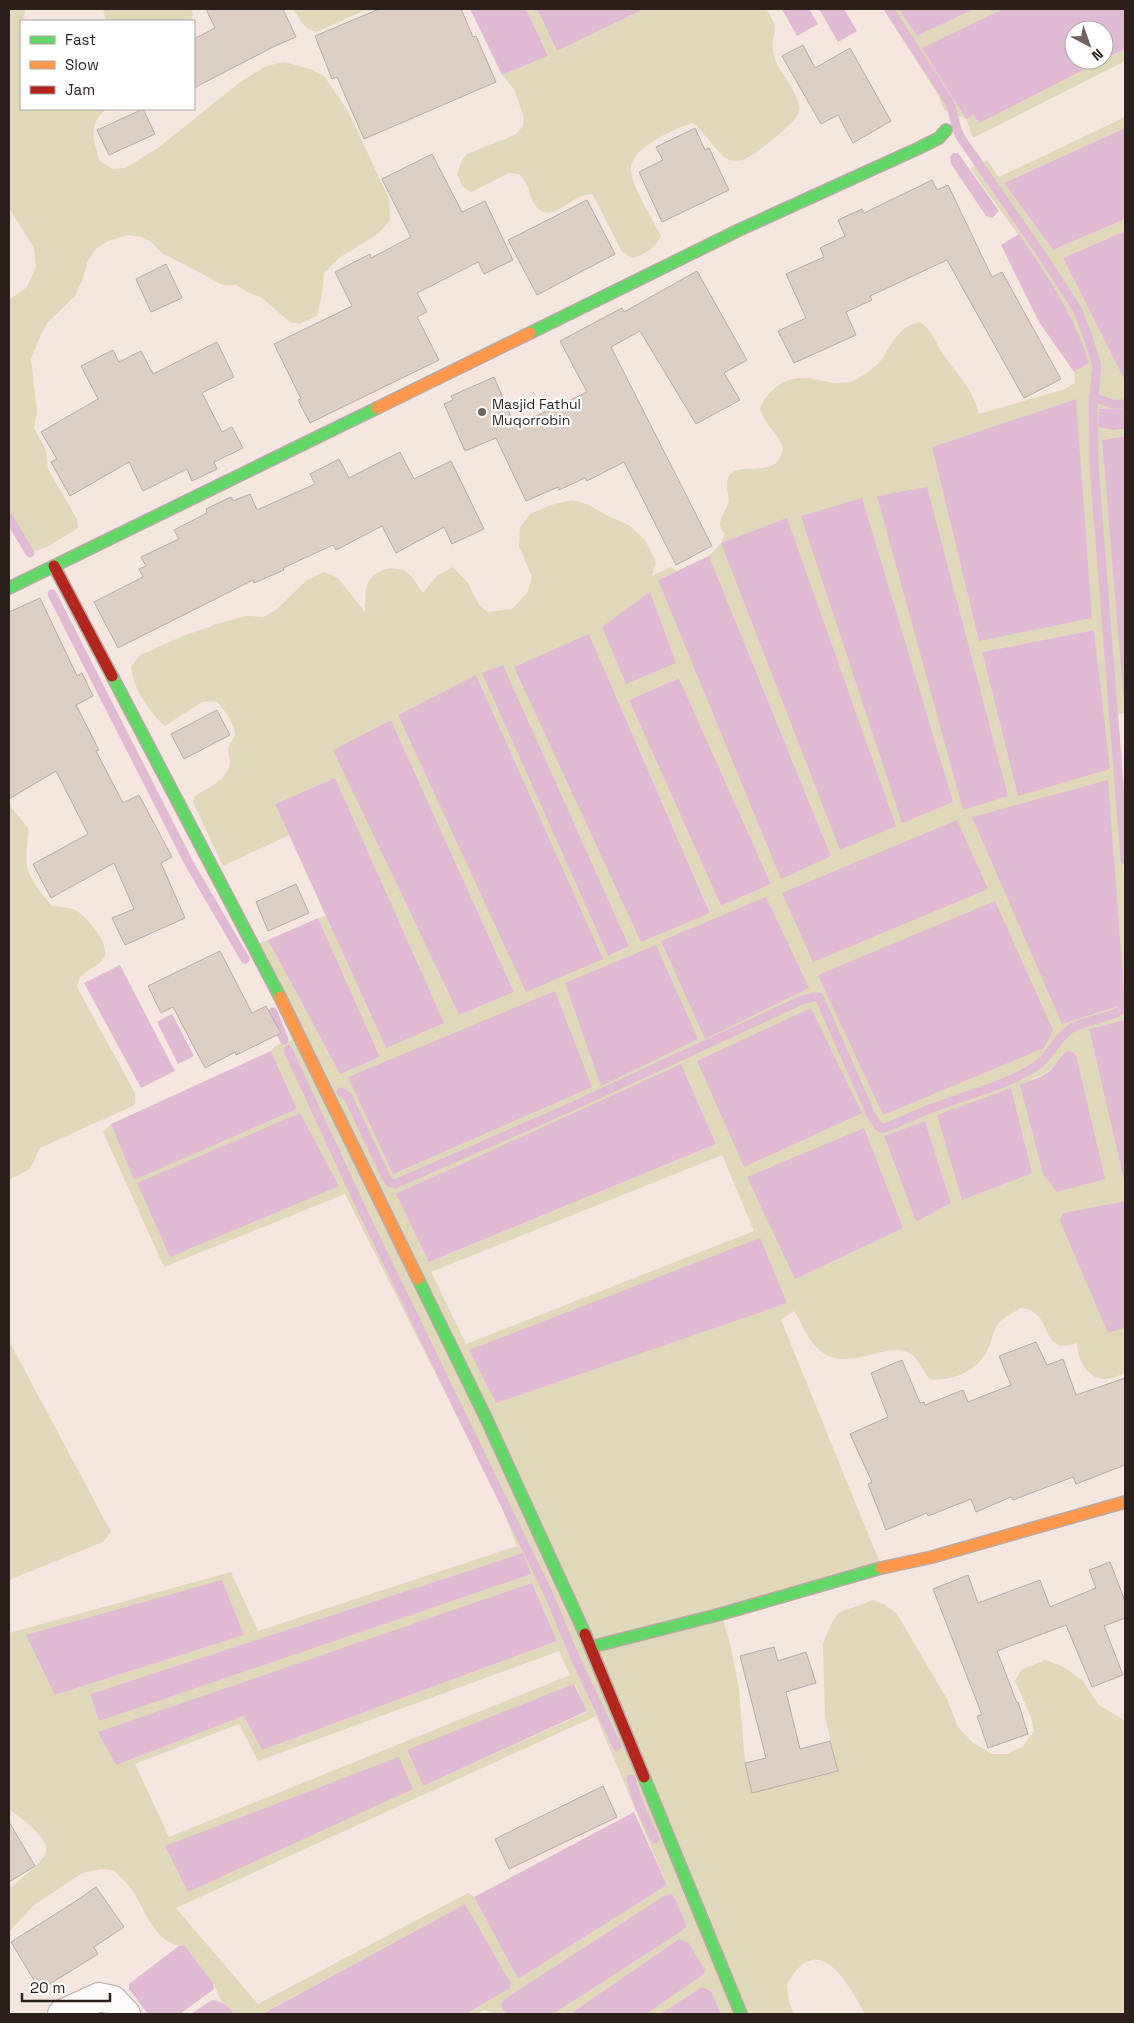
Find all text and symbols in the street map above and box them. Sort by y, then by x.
legend [20,20,195,110]
north arrow [1064,20,1114,70]
text: Fast [65,30,96,49]
text: N [1088,45,1107,65]
text: Slow [65,55,99,74]
text: Jam [65,80,95,99]
place label: Masjid Fathul Muqorrobin [492,395,581,429]
marker: Masjid Fathul Muqorrobin [476,406,488,418]
scale bar [22,1970,110,2002]
text: 20 m [30,1978,65,1997]

